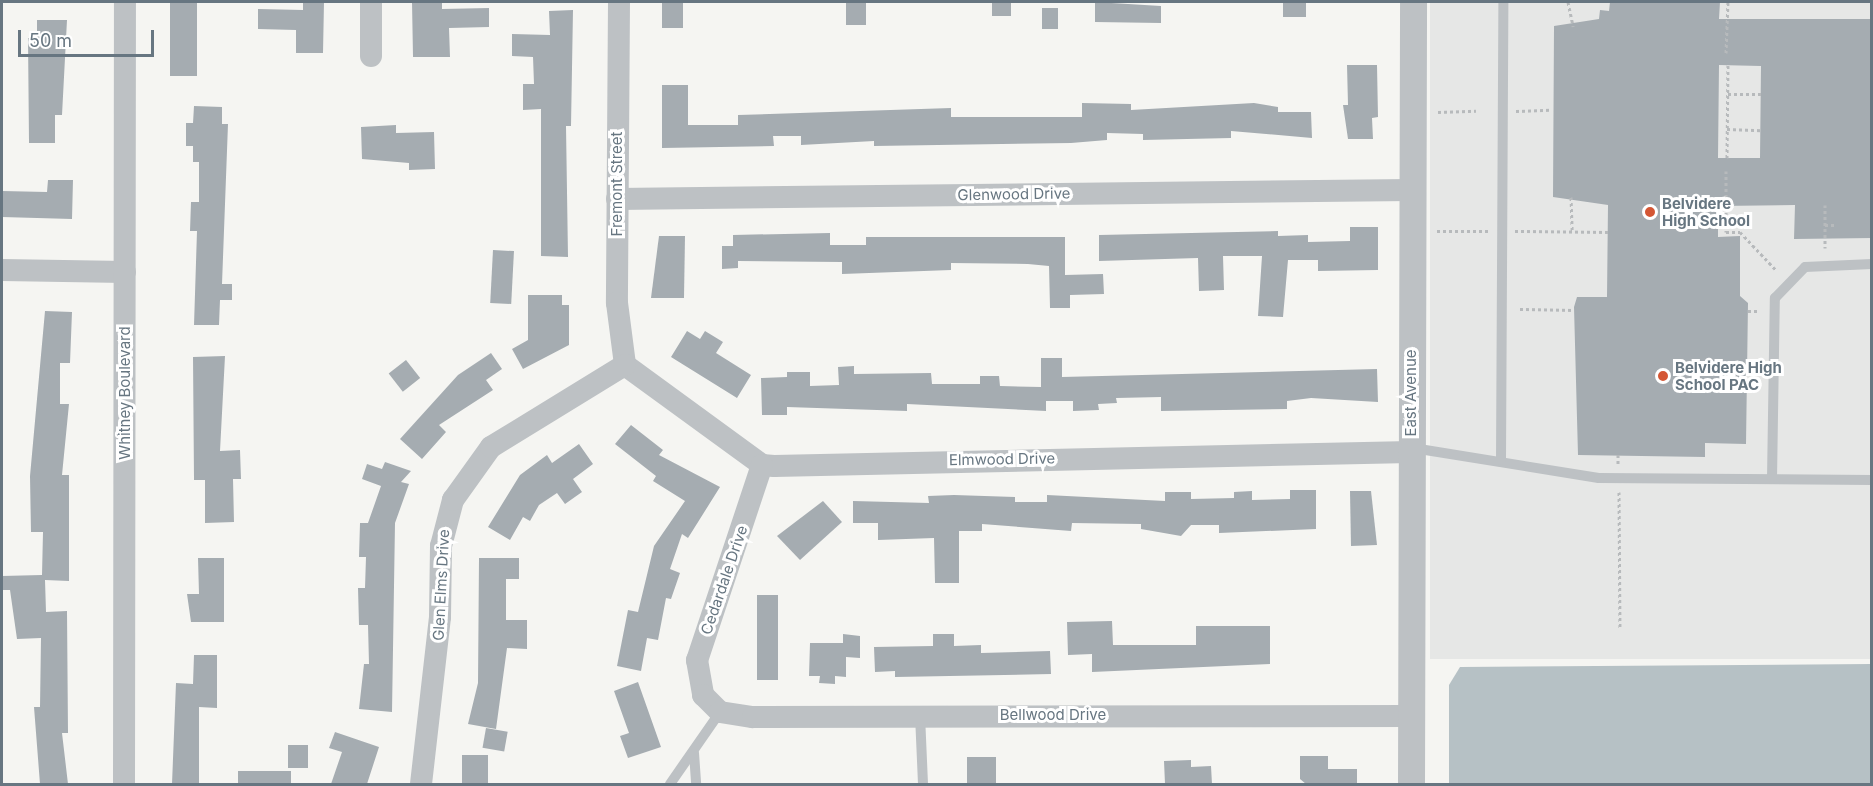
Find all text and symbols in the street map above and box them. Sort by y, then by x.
scale bar [21,18,158,56]
text: 50 m [29,30,72,51]
street label: Fremont Street [608,131,626,237]
street label: Glenwood Drive [957,184,1071,204]
place label: Belvidere High School [1662,194,1750,229]
marker: Belvidere High School [1643,205,1657,219]
street label: Whitney Boulevard [116,326,134,460]
street label: East Avenue [1402,349,1420,437]
place label: Belvidere High School PAC [1675,358,1782,393]
marker: Belvidere High School PAC [1656,369,1670,383]
street label: Elmwood Drive [949,449,1055,469]
street label: Cedardale Drive [697,523,751,637]
street label: Glen Elms Drive [429,529,453,641]
street label: Bellwood Drive [1000,706,1106,724]

